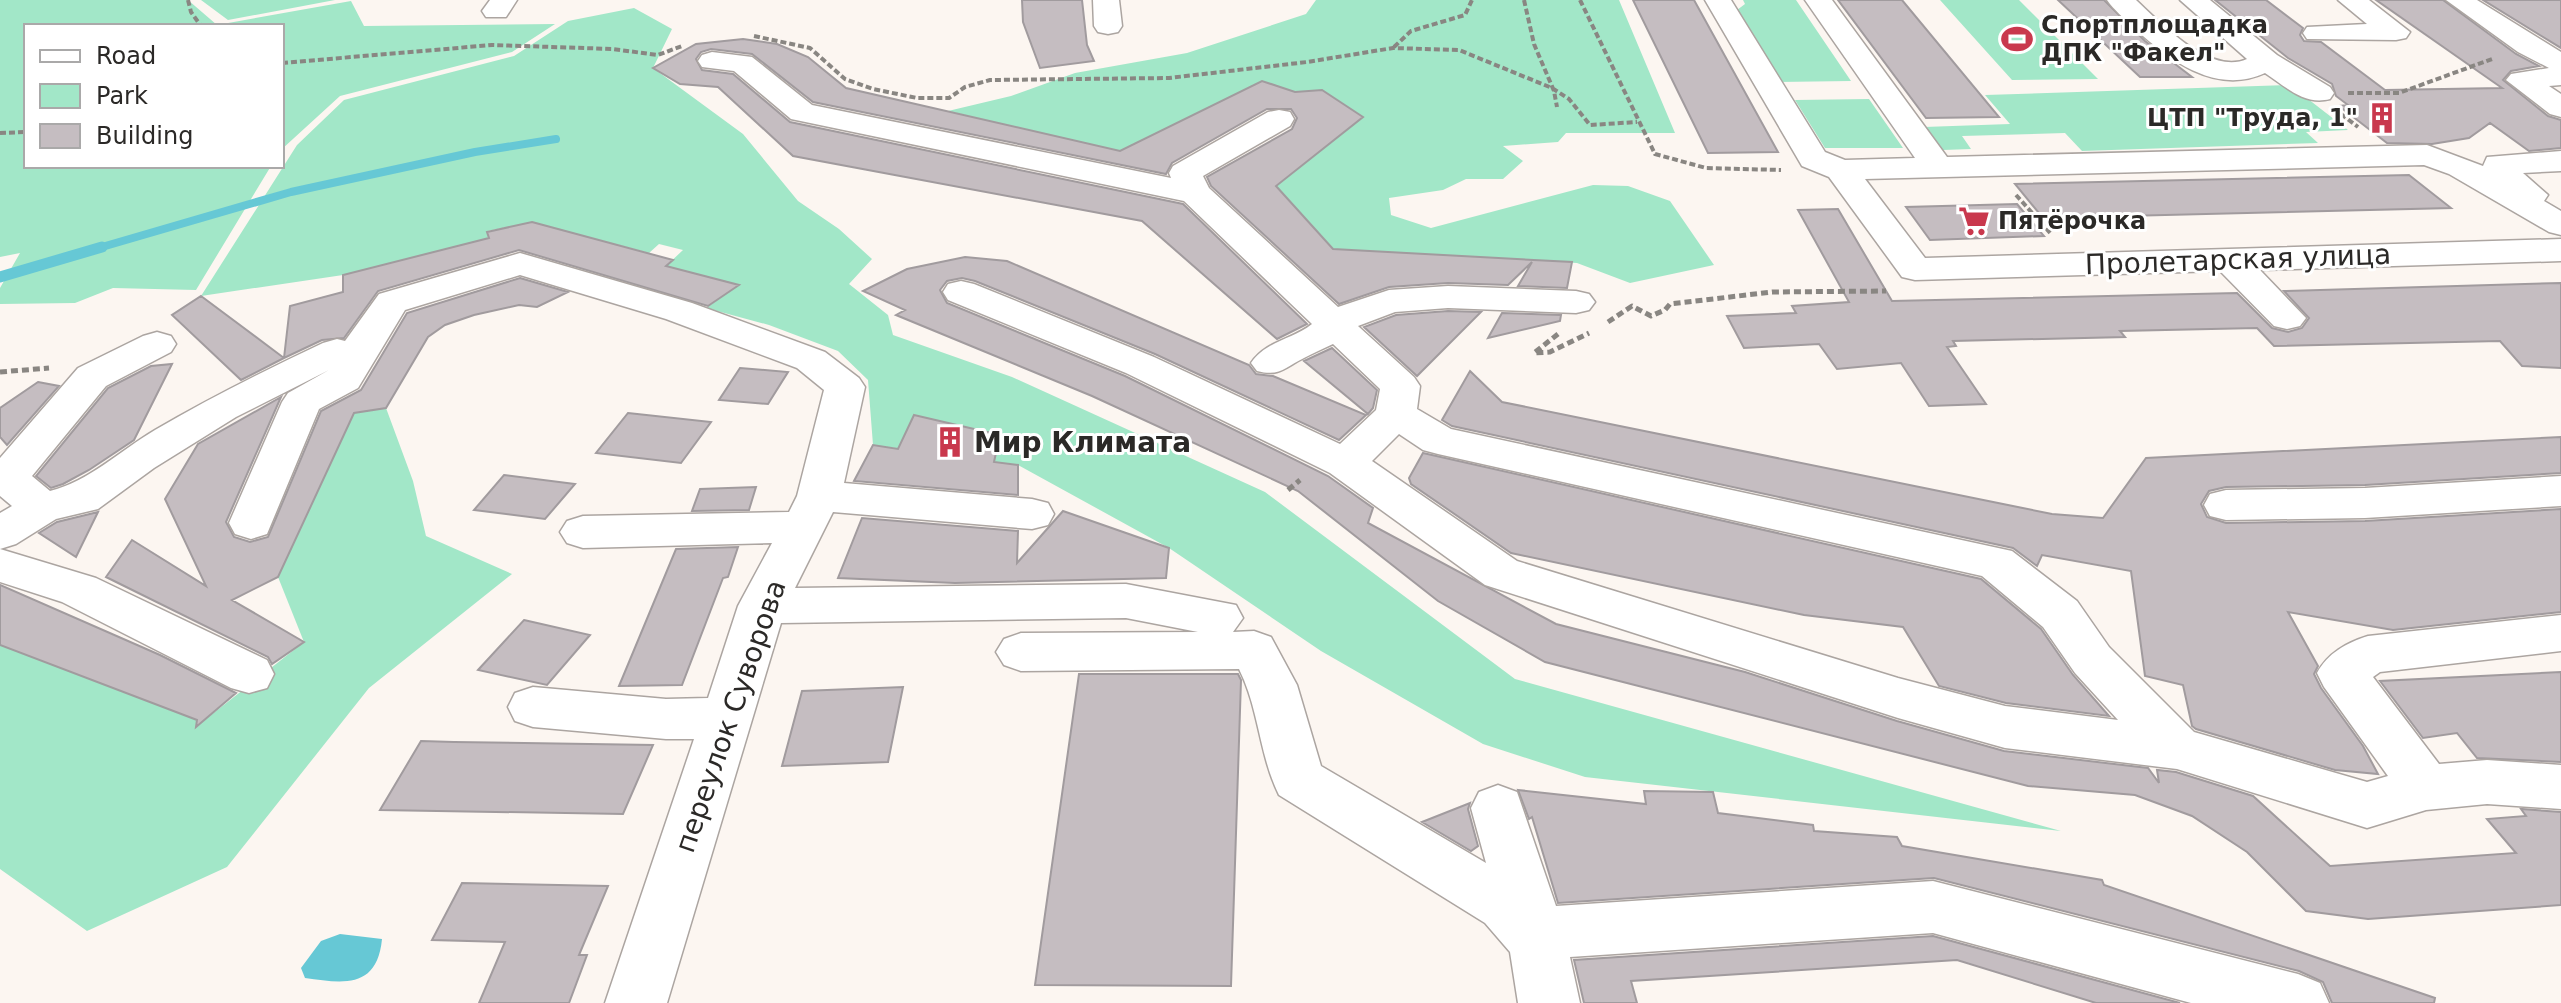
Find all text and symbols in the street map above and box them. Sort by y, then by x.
place label: Спортплощадка ДПК "Факел" [2041,11,2268,67]
sports icon: Спортплощадка ДПК "Факел" [2000,22,2034,56]
legend [24,24,284,168]
text: Road [96,42,156,70]
text: Park [96,82,148,110]
building icon: ЦТП "Труда, 1" [2365,101,2399,135]
place label: ЦТП "Труда, 1" [2147,104,2358,132]
text: Building [96,122,193,150]
supermarket icon: Пятёрочка [1957,204,1991,238]
place label: Пятёрочка [1998,207,2146,235]
street label: Пролетарская улица [2084,238,2392,281]
building icon: Мир Климата [933,425,967,459]
place label: Мир Климата [974,426,1191,459]
street label: переулок Суворова [668,575,793,857]

